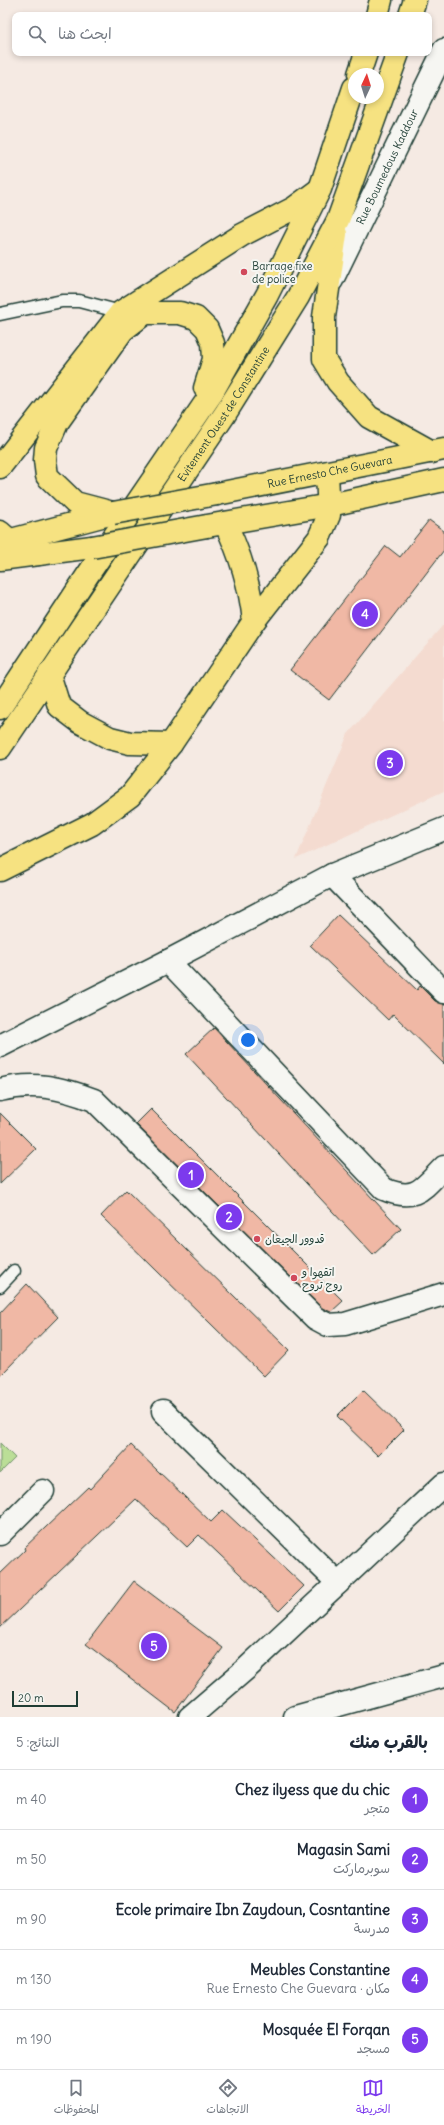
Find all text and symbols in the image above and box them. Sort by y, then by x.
search box [12,12,432,56]
icon: search [26,23,48,45]
text: ابحث هنا [58,24,112,43]
north arrow [348,68,384,104]
street label: Rue Boumedous Kaddour [353,106,421,227]
place label: Barrage fixe de police [252,259,312,286]
marker: Barrage fixe de police [239,267,249,277]
street label: Evitement Ouest de Constantine [174,344,273,484]
street label: Rue Ernesto Che Guevara [266,452,394,491]
pin: 4 [352,599,378,629]
pin: 3 [377,748,403,778]
your location [238,1030,258,1050]
pin: 1 [178,1160,204,1190]
pin: 2 [216,1202,242,1232]
place label: قدوور الجيعان [265,1232,325,1246]
marker: قدوور الجيعان [252,1234,262,1244]
place label: اتقهوا و روح تروح [301,1265,342,1293]
marker: اتقهوا و روح تروح [289,1273,299,1283]
pin: 5 [141,1631,167,1661]
scale bar [12,1689,78,1708]
text: 20 m [18,1691,44,1705]
text: بالقرب منك [349,1731,428,1753]
text: النتائج: 5 [16,1734,60,1751]
text: Chez ilyess que du chic [235,1780,390,1799]
text: 40 m [16,1791,47,1808]
text: 1 [412,1791,418,1808]
text: متجر [365,1800,390,1817]
text: Magasin Sami [297,1840,390,1859]
text: 50 m [16,1851,47,1868]
text: 2 [411,1851,419,1868]
text: سوبرماركت [333,1860,390,1877]
text: Ecole primaire Ibn Zaydoun, Cosntantine [115,1900,390,1919]
text: 90 m [16,1911,47,1928]
text: 3 [411,1911,419,1928]
text: مدرسة [354,1920,390,1937]
text: Meubles Constantine [250,1960,390,1979]
text: 130 m [16,1971,52,1988]
text: 4 [411,1971,419,1988]
text: مكان · Rue Ernesto Che Guevara [207,1980,390,1997]
text: Mosquée El Forqan [262,2020,390,2039]
text: 190 m [16,2031,52,2048]
text: 5 [411,2031,419,2048]
text: مسجد [357,2040,390,2057]
tab: المحفوظات [54,2077,99,2119]
tab: الاتجاهات [206,2077,249,2119]
tab: الخريطة [356,2077,390,2119]

